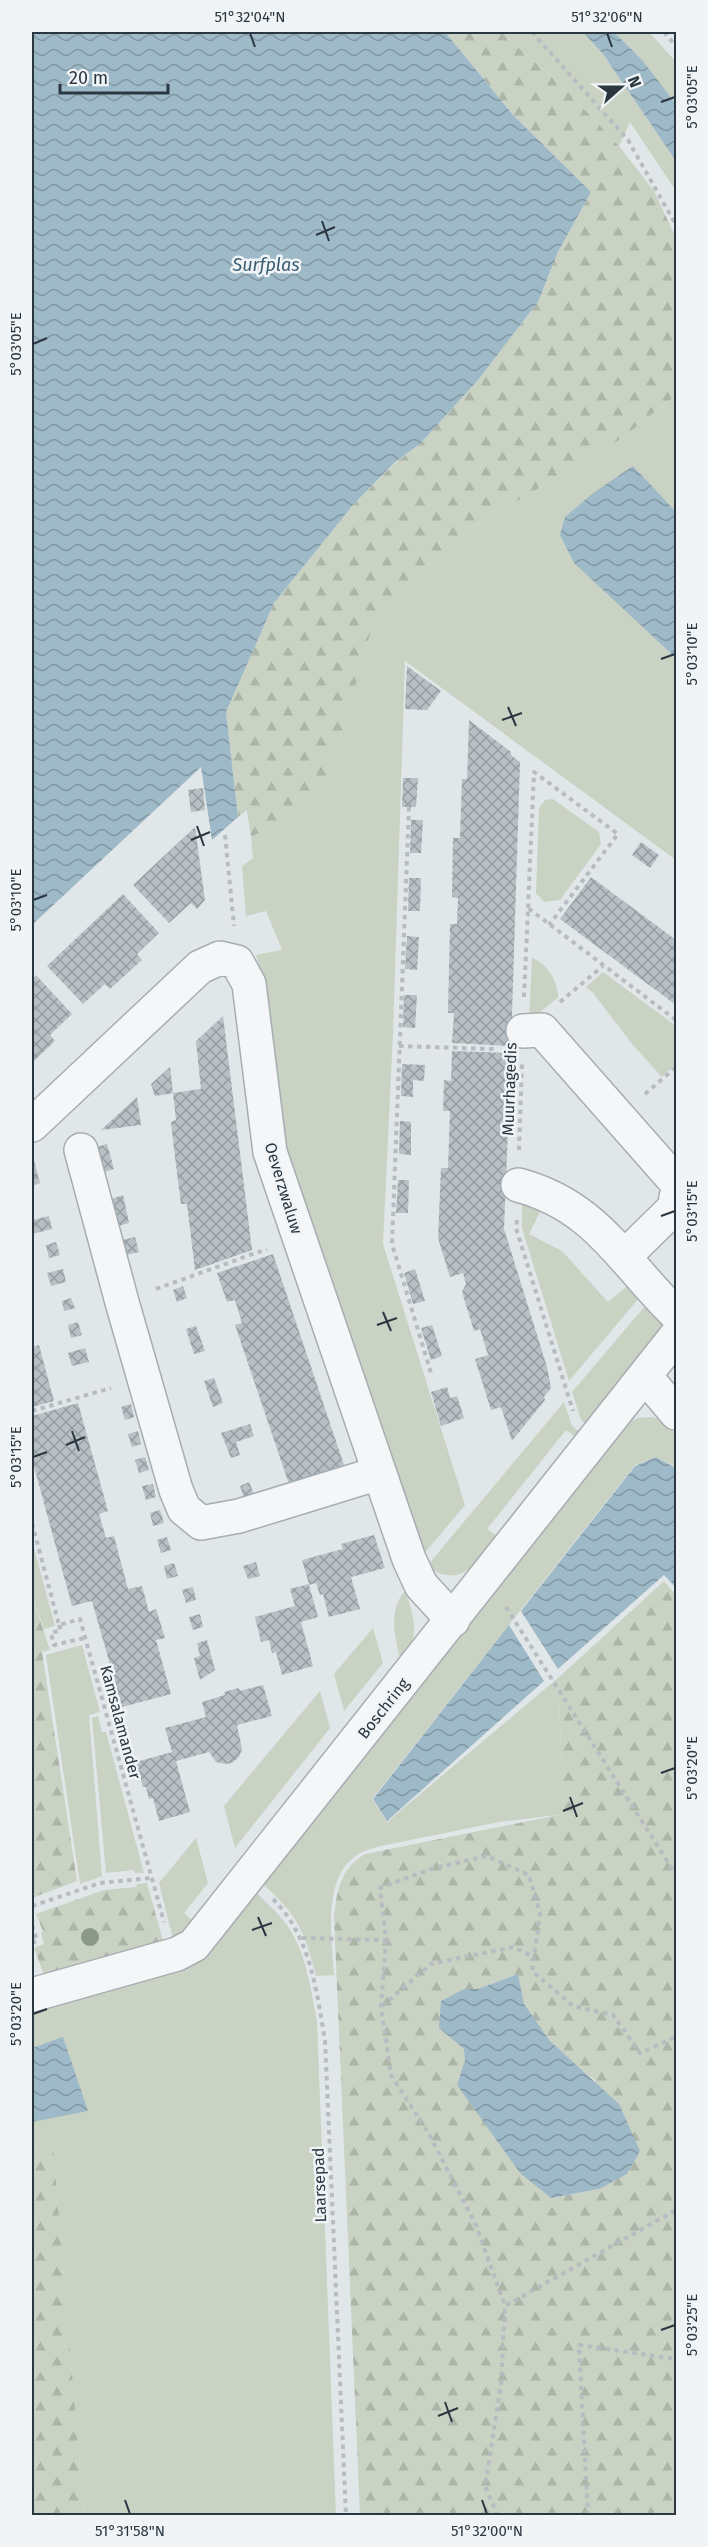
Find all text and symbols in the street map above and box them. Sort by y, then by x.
text: 51°32'04"N [215,8,285,26]
text: 51°32'06"N [571,8,643,26]
scale bar [60,57,168,95]
north arrow [591,57,651,117]
text: 5°03'05"E [683,65,701,129]
text: 20 m [69,67,108,89]
text: N [624,73,645,90]
water label: Surfplas [232,254,299,276]
text: 5°03'05"E [7,312,25,376]
text: 5°03'10"E [683,623,701,685]
text: 5°03'10"E [7,869,25,931]
street label: Muurhagedis [498,1042,521,1136]
street label: Oeverzwaluw [261,1140,307,1237]
text: 5°03'15"E [683,1180,701,1242]
text: 5°03'15"E [7,1426,25,1488]
street label: Kamsalamander [96,1663,145,1782]
street label: Boschring [354,1674,413,1743]
text: 5°03'20"E [683,1736,701,1800]
text: 5°03'20"E [7,1982,25,2046]
street label: Laarsepad [309,2147,330,2223]
text: 5°03'25"E [683,2294,701,2356]
text: 51°31'58"N [95,2522,165,2540]
text: 51°32'00"N [451,2522,523,2540]

